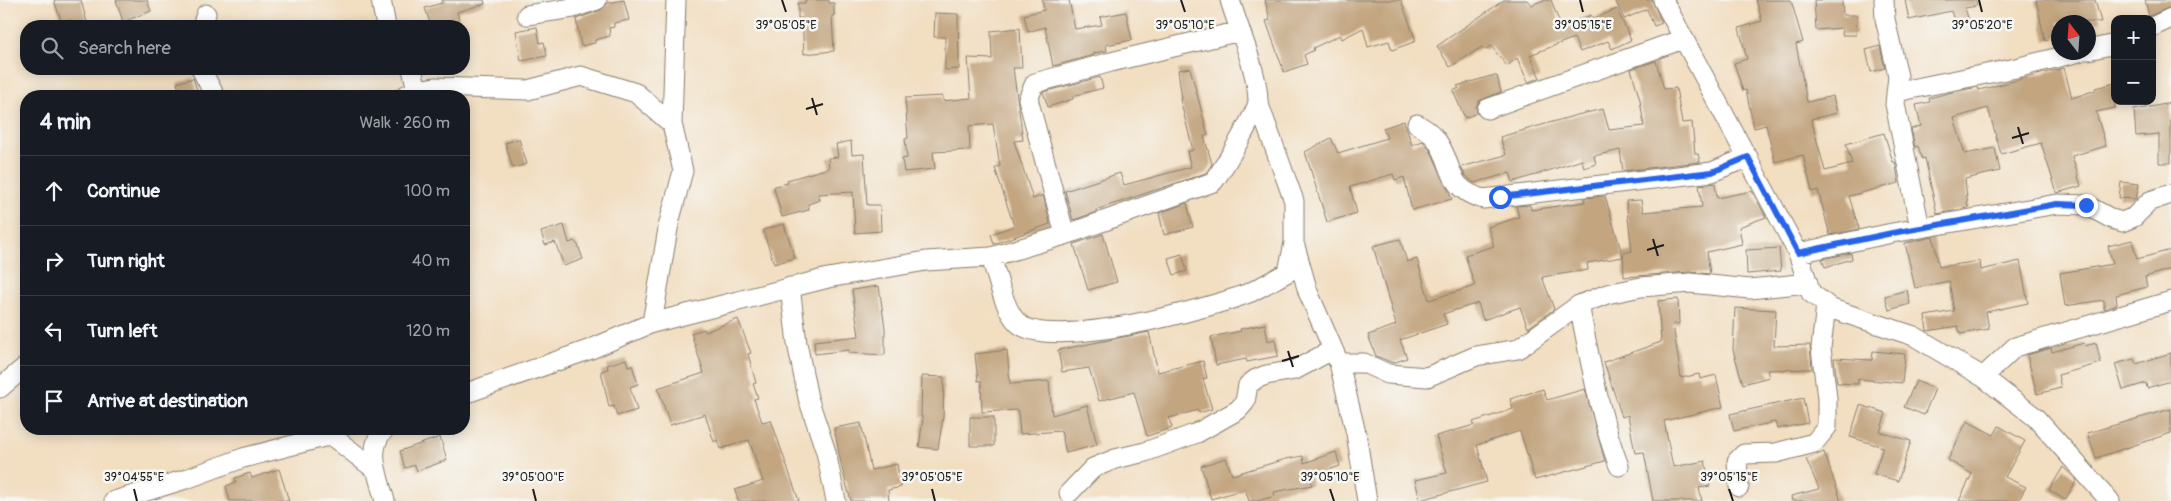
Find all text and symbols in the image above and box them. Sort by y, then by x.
north arrow [2051,15,2096,60]
map controls [2111,15,2156,105]
button: + [2111,15,2156,60]
text: 39°05'05"E [755,18,817,33]
text: 39°05'10"E [1155,18,1215,33]
text: 39°05'15"E [1554,18,1612,33]
text: 39°05'20"E [1951,18,2013,33]
search box [20,20,470,75]
icon: search [38,34,66,62]
text: Search here [78,36,171,60]
button: − [2111,60,2156,105]
text: 4 min [40,109,91,136]
text: Walk · 260 m [359,113,450,133]
icon: ahead [40,177,68,205]
text: Continue [87,179,160,203]
text: 100 m [404,181,450,201]
route start [1489,186,1512,209]
route end [2075,194,2098,217]
icon: right [40,247,68,275]
text: Turn right [87,249,165,273]
text: 40 m [412,251,450,271]
icon: left [40,317,68,345]
text: Turn left [87,319,157,343]
text: 120 m [406,321,450,341]
icon: arrive [40,387,68,415]
text: Arrive at destination [87,389,248,413]
text: 39°04'55"E [104,470,164,485]
text: 39°05'00"E [502,470,564,485]
text: 39°05'05"E [901,470,963,485]
text: 39°05'10"E [1300,470,1360,485]
text: 39°05'15"E [1700,470,1758,485]

